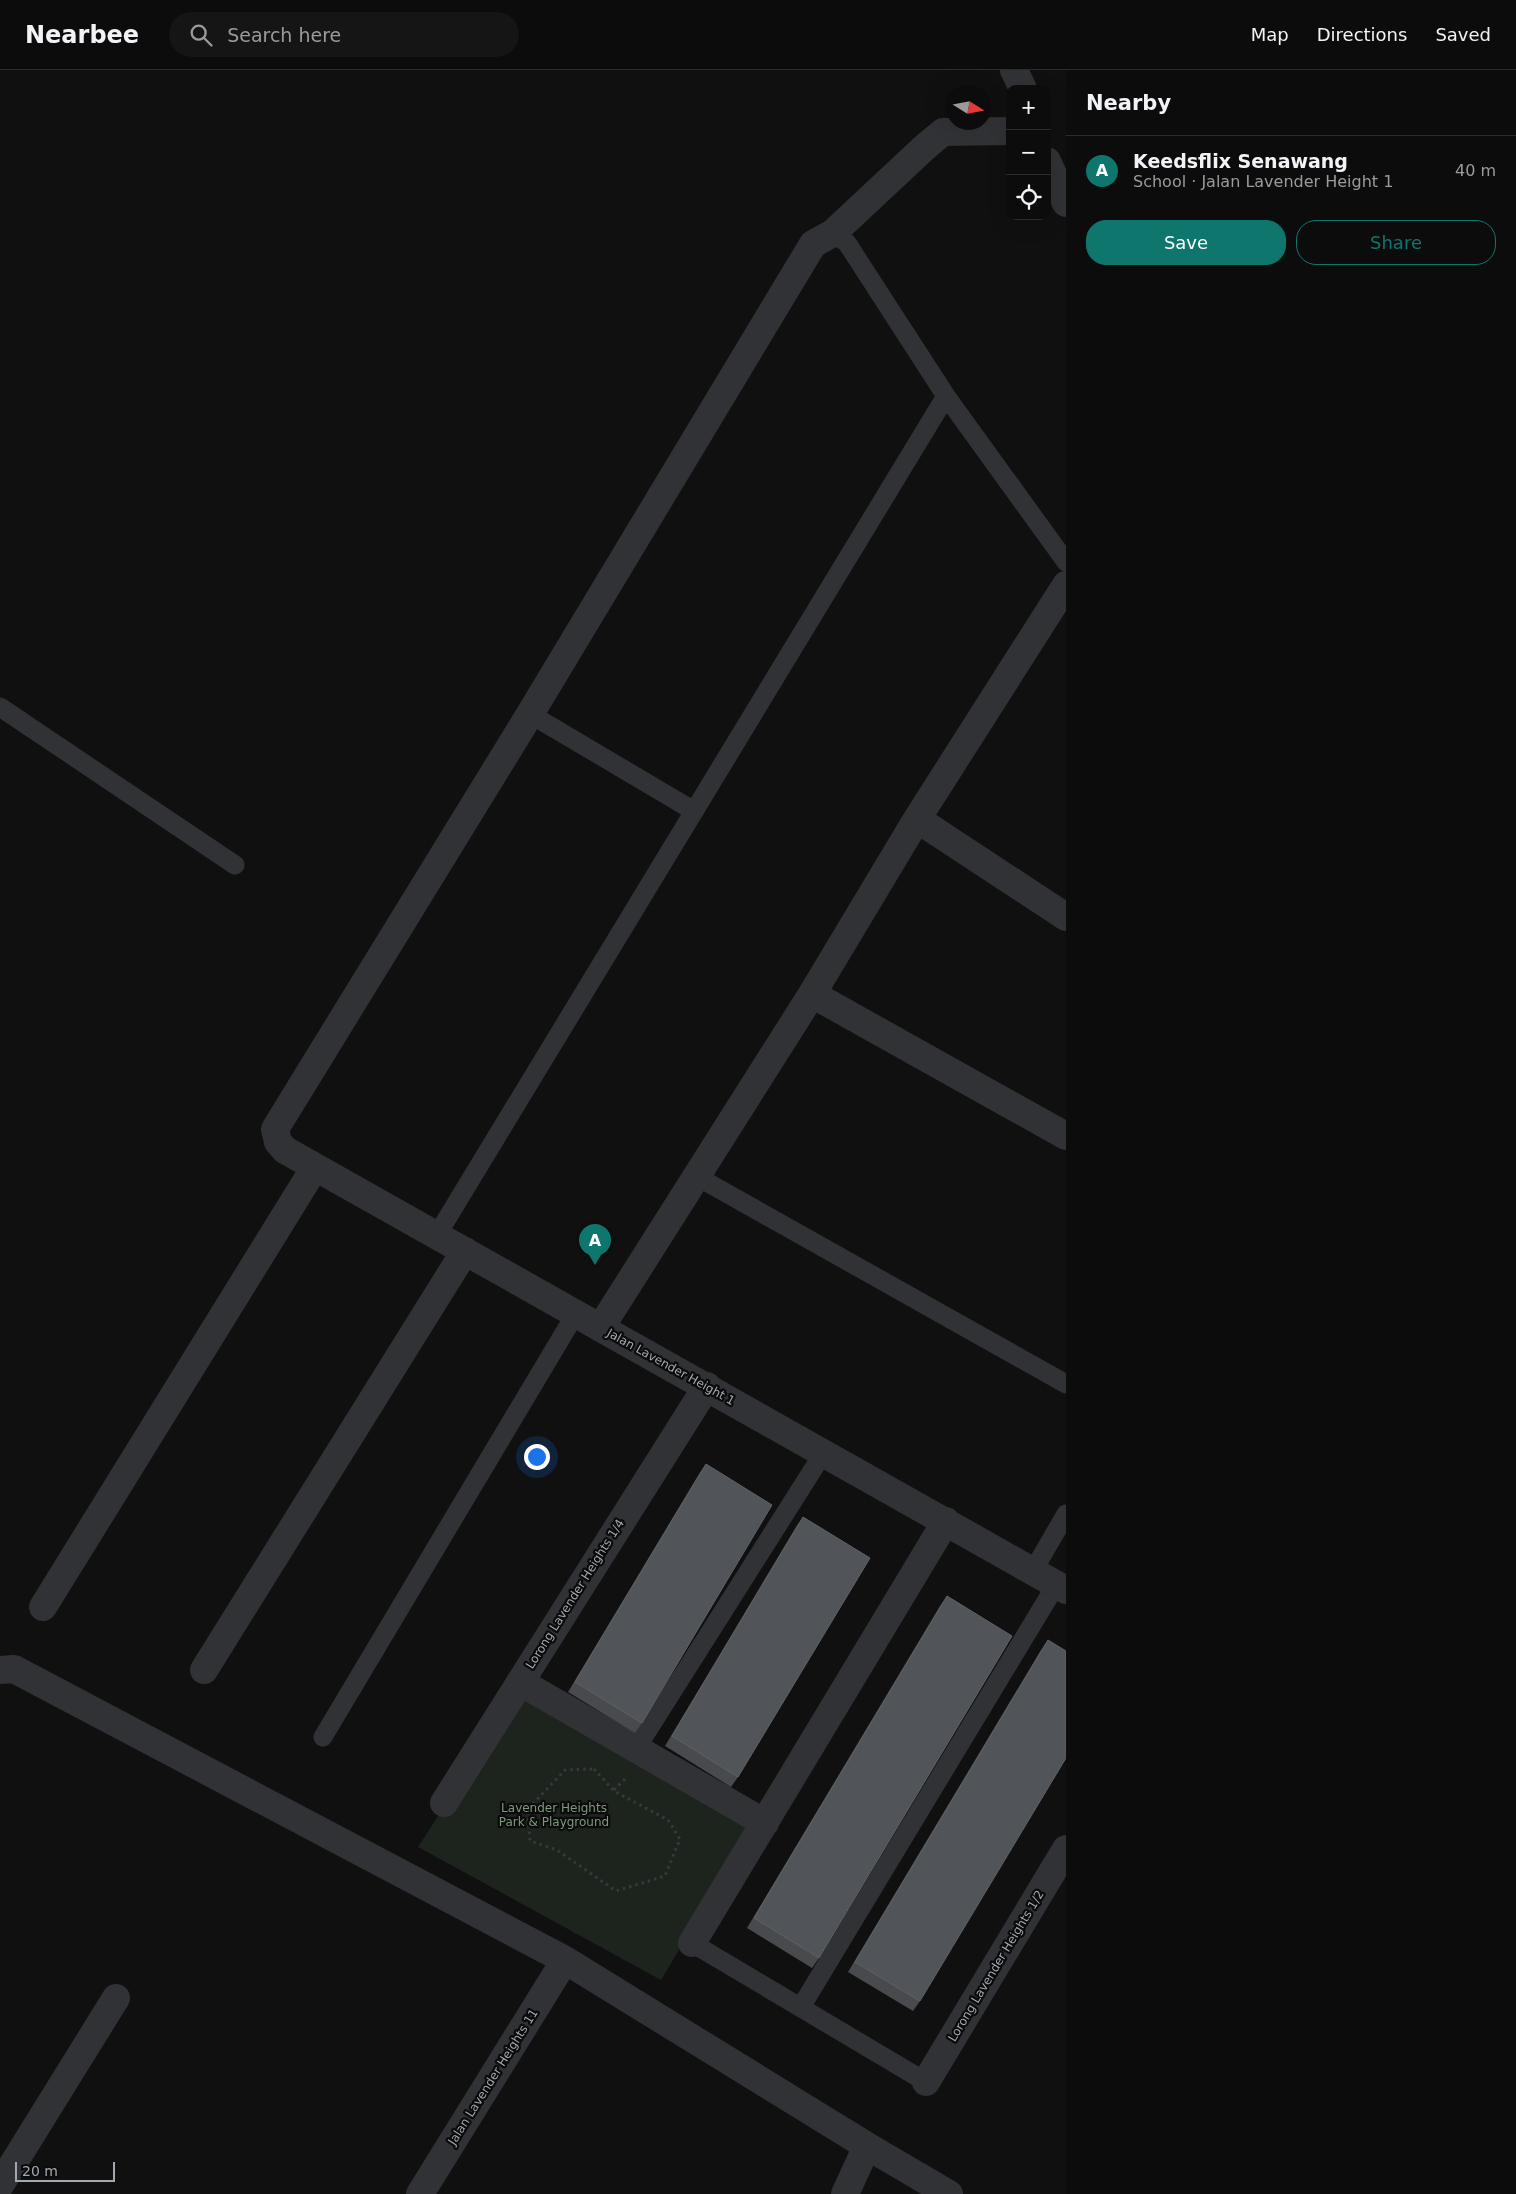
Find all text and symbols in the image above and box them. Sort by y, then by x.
search box [169,12,519,57]
text: Nearbee [25,21,139,49]
icon: search [187,21,215,49]
text: Search here [227,24,341,46]
text: Map [1251,24,1289,45]
text: Directions [1317,24,1407,45]
text: Saved [1435,24,1491,45]
north arrow [946,85,991,130]
map controls [1006,85,1051,220]
button: + [1006,85,1051,130]
text: Nearby [1086,91,1171,115]
button: − [1006,130,1051,175]
text: Keedsflix Senawang [1133,150,1348,172]
text: A [1096,161,1108,180]
text: 40 m [1455,161,1496,180]
text: School · Jalan Lavender Height 1 [1133,172,1393,191]
button: locate [1006,175,1051,220]
button: Save [1086,220,1286,265]
button: Share [1296,220,1496,265]
pin: A [579,1224,611,1265]
street label: Jalan Lavender Height 1 [604,1325,737,1408]
your location [524,1444,550,1470]
street label: Lorong Lavender Heights 1/4 [523,1517,627,1671]
park label: Lavender Heights Park & Playground [499,1801,609,1829]
street label: Lorong Lavender Heights 1/2 [945,1888,1047,2044]
street label: Jalan Lavender Heights 11 [445,2006,541,2149]
scale bar [15,2159,115,2182]
text: 20 m [22,2163,58,2179]

